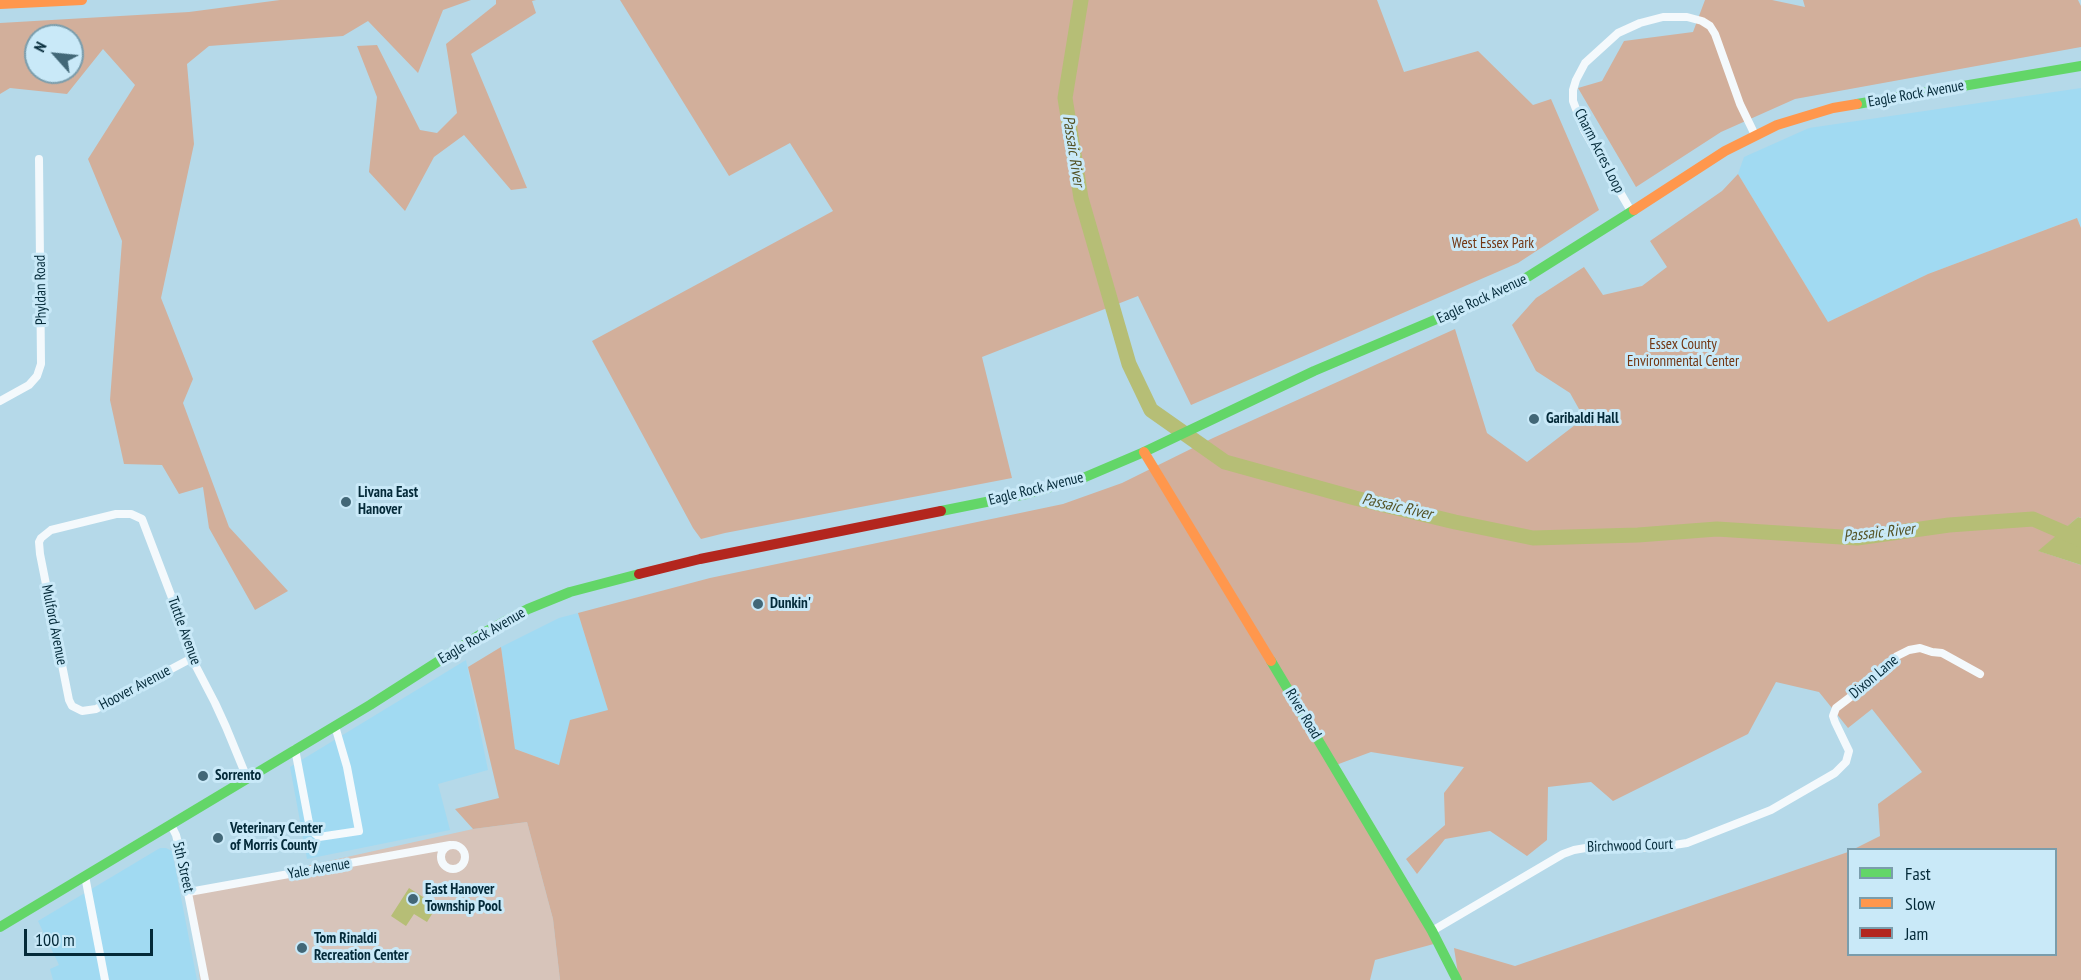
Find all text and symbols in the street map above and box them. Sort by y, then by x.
north arrow [24,24,84,84]
text: N [29,38,51,55]
street label: Eagle Rock Avenue [1867,77,1965,111]
street label: Charm Acres Loop [1570,106,1628,196]
water label: Passaic River [1058,114,1088,188]
park label: West Essex Park [1452,235,1534,253]
street label: Phyldan Road [31,255,51,325]
street label: Eagle Rock Avenue [1434,270,1530,328]
park label: Essex County Environmental Center [1627,336,1739,371]
place label: Garibaldi Hall [1546,410,1619,428]
marker: Garibaldi Hall [1527,412,1541,426]
street label: Eagle Rock Avenue [987,469,1085,509]
place label: Livana East Hanover [358,484,418,519]
water label: Passaic River [1360,490,1434,524]
marker: Livana East Hanover [339,495,353,509]
water label: Passaic River [1843,520,1915,546]
street label: Mulford Avenue [37,583,71,667]
street label: Tuttle Avenue [163,595,205,667]
place label: Dunkin' [770,595,811,613]
marker: Dunkin' [751,597,765,611]
street label: Eagle Rock Avenue [435,604,529,668]
street label: Dixon Lane [1846,651,1902,703]
street label: Hoover Avenue [96,662,174,714]
street label: River Road [1281,686,1325,742]
place label: Sorrento [215,767,261,785]
marker: Sorrento [196,769,210,783]
place label: Veterinary Center of Morris County [230,820,323,855]
marker: Veterinary Center of Morris County [211,831,225,845]
street label: Birchwood Court [1587,836,1673,856]
street label: 5th Street [168,840,198,894]
legend [1847,848,2057,956]
street label: Yale Avenue [287,855,351,883]
text: Fast [1905,862,1931,885]
place label: East Hanover Township Pool [425,881,502,916]
marker: East Hanover Township Pool [406,892,420,906]
text: Slow [1905,892,1935,915]
scale bar [27,917,156,955]
text: Jam [1905,922,1928,945]
text: 100 m [35,928,75,951]
place label: Tom Rinaldi Recreation Center [314,930,409,965]
marker: Tom Rinaldi Recreation Center [295,941,309,955]

